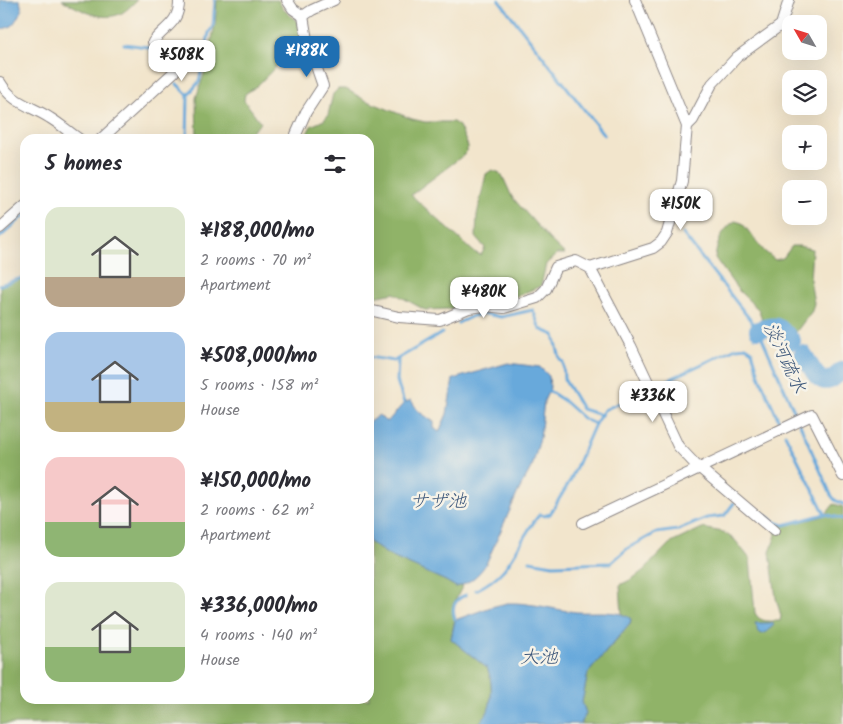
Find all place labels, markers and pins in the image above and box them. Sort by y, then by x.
pin: ¥188K [272,36,342,78]
pin: ¥508K [147,39,217,82]
pin: ¥150K [646,188,716,231]
pin: ¥480K [449,276,519,319]
pin: ¥336K [618,380,688,423]

